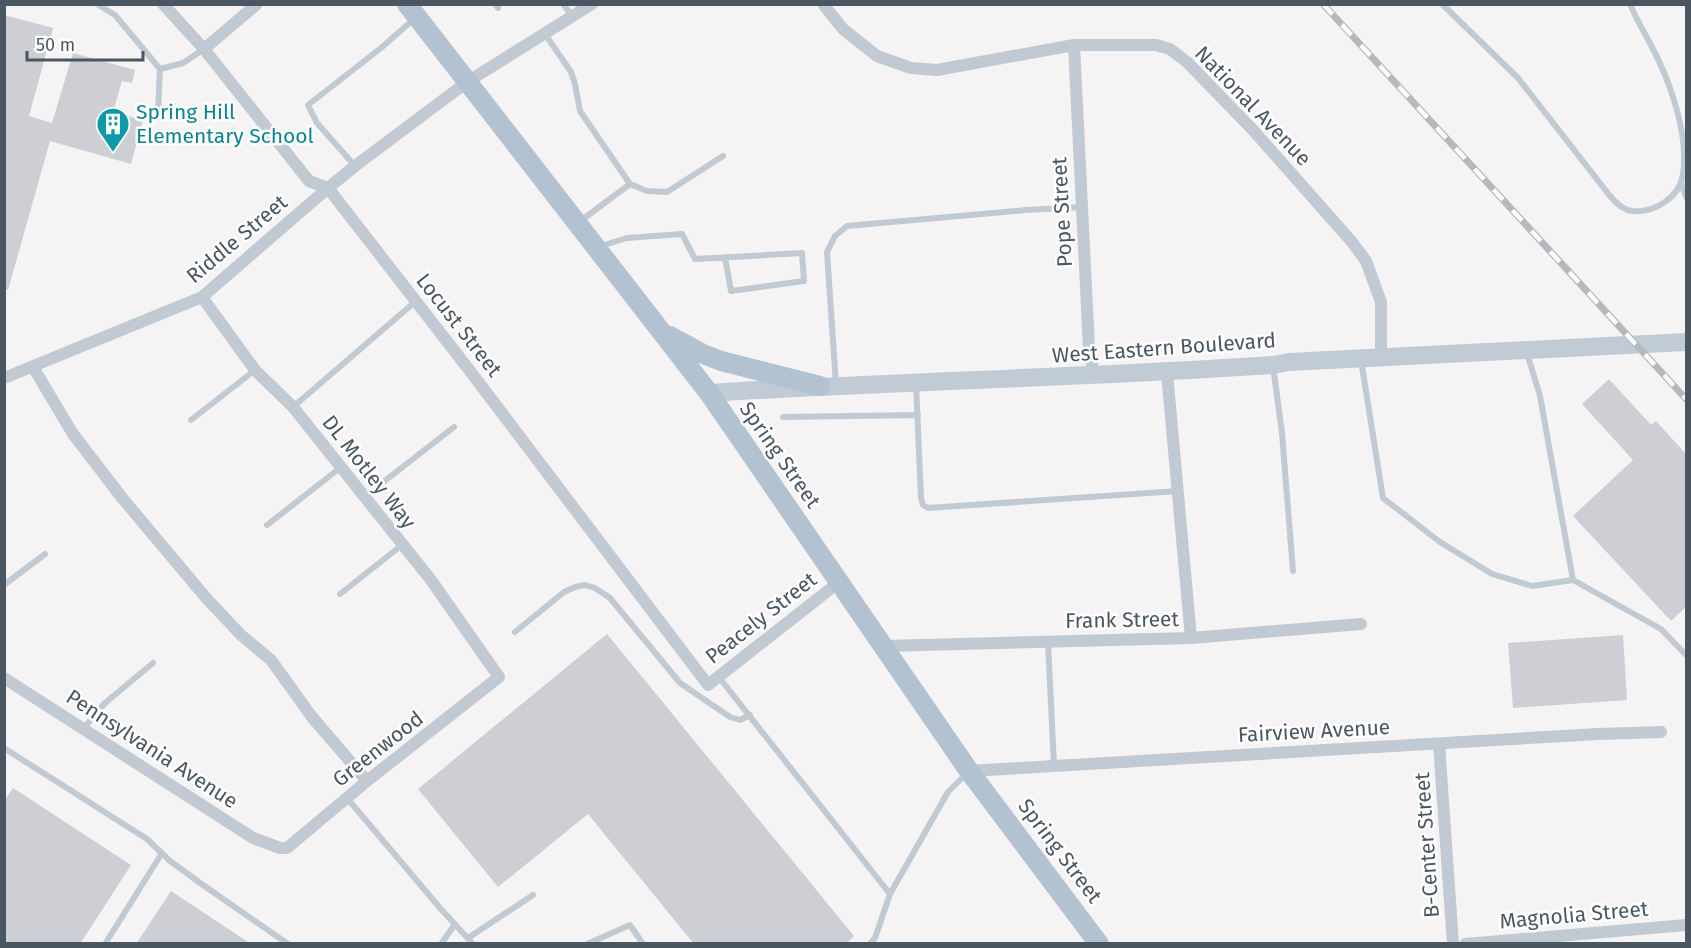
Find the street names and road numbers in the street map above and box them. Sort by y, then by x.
street label: National Avenue [1189,41,1317,171]
street label: Pope Street [1046,156,1078,268]
street label: Riddle Street [181,189,293,289]
street label: Locust Street [411,268,508,382]
street label: West Eastern Boulevard [1051,327,1277,369]
street label: Spring Street [734,397,826,513]
street label: DL Motley Way [317,410,422,535]
street label: Peacely Street [700,566,822,670]
street label: Frank Street [1065,606,1180,634]
street label: Pennsylvania Avenue [61,684,243,814]
street label: Greenwood [327,705,429,793]
street label: Fairview Avenue [1237,714,1391,748]
street label: B-Center Street [1409,771,1445,919]
street label: Spring Street [1012,794,1108,909]
street label: Magnolia Street [1499,896,1650,934]

